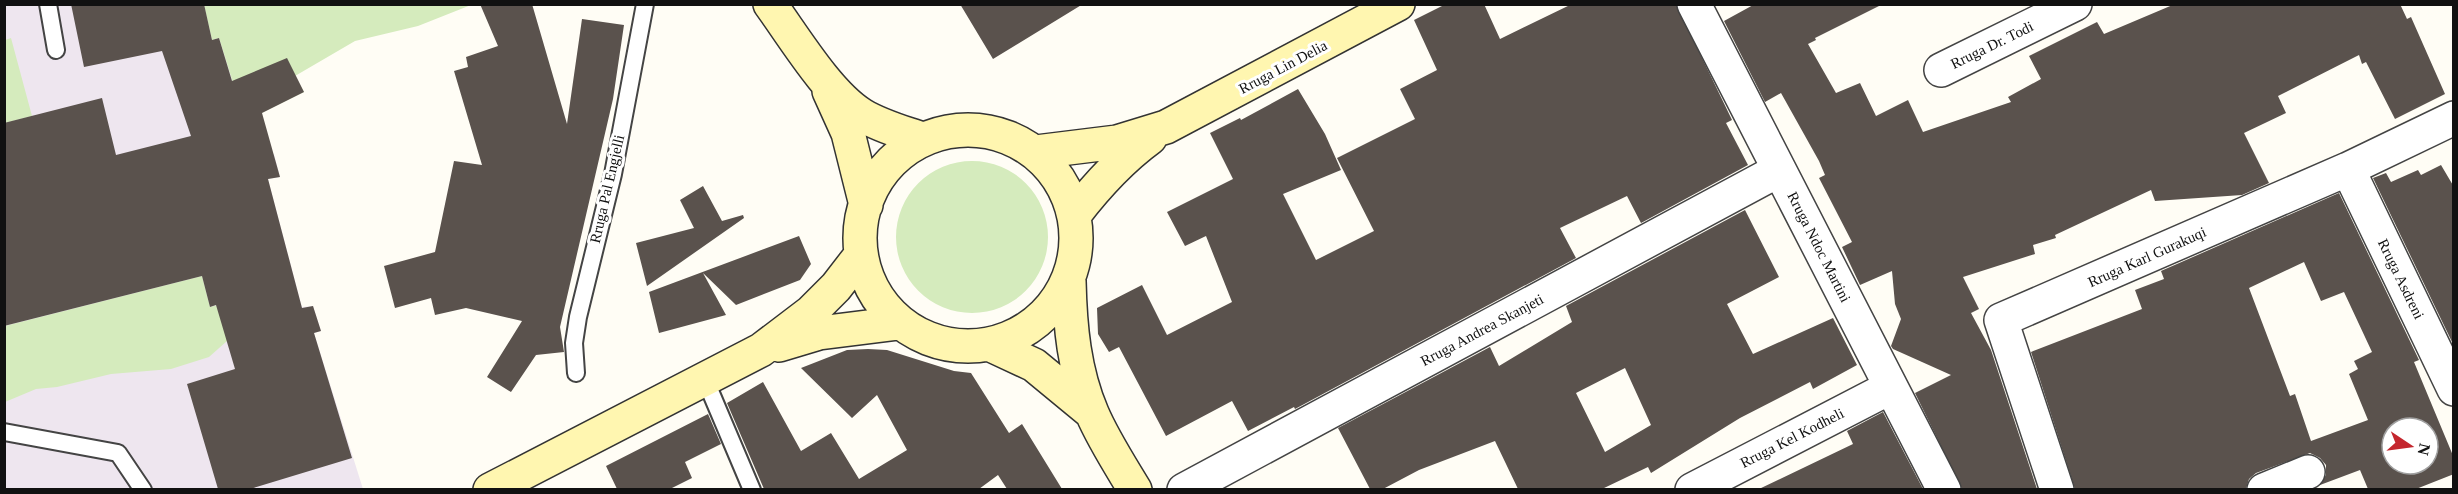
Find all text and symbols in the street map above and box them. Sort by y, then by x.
street label: Rruga Dr. Todi [1948,18,2036,72]
street label: Rruga Lin Delia [1236,37,1330,97]
street label: Rruga Pal Engjelli [587,133,627,245]
street label: Rruga Ndoc Martini [1784,189,1854,305]
street label: Rruga Karl Gurakuqi [2086,224,2208,290]
street label: Rruga Asdreni [2375,236,2427,322]
street label: Rruga Andrea Skanjeti [1418,291,1546,369]
street label: Rruga Kel Kodheli [1738,405,1846,471]
north arrow [2380,416,2440,476]
text: N [2414,442,2434,457]

